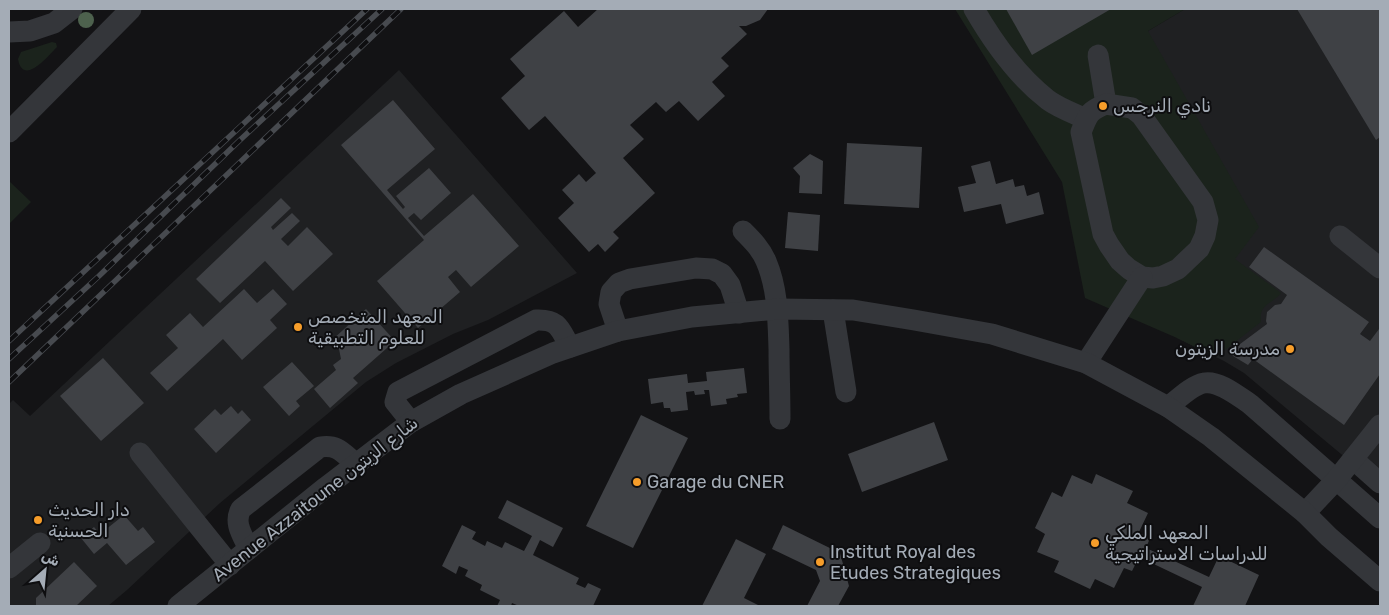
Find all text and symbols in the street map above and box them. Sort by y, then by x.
place label: نادي النرجس [1113,95,1211,118]
marker: نادي النرجس [1097,100,1109,112]
place label: المعهد المتخصص للعلوم التطبيقية [308,306,443,349]
marker: المعهد المتخصص للعلوم التطبيقية [292,321,304,333]
place label: مدرسة الزيتون [1175,338,1280,360]
marker: مدرسة الزيتون [1284,343,1296,355]
street label: Avenue Azzaitoune شارع الزيتون [208,412,423,587]
place label: Garage du CNER [647,471,784,493]
marker: Garage du CNER [631,476,643,488]
place label: دار الحديث الحسنية [48,499,130,542]
marker: دار الحديث الحسنية [32,514,44,526]
place label: المعهد الملكي للدراسات الاستراتيجية [1105,522,1268,565]
marker: المعهد الملكي للدراسات الاستراتيجية [1089,537,1101,549]
place label: Institut Royal des Etudes Strategiques [830,541,1001,584]
north arrow [20,545,70,595]
text: ش [39,547,63,571]
marker: Institut Royal des Etudes Strategiques [814,556,826,568]

